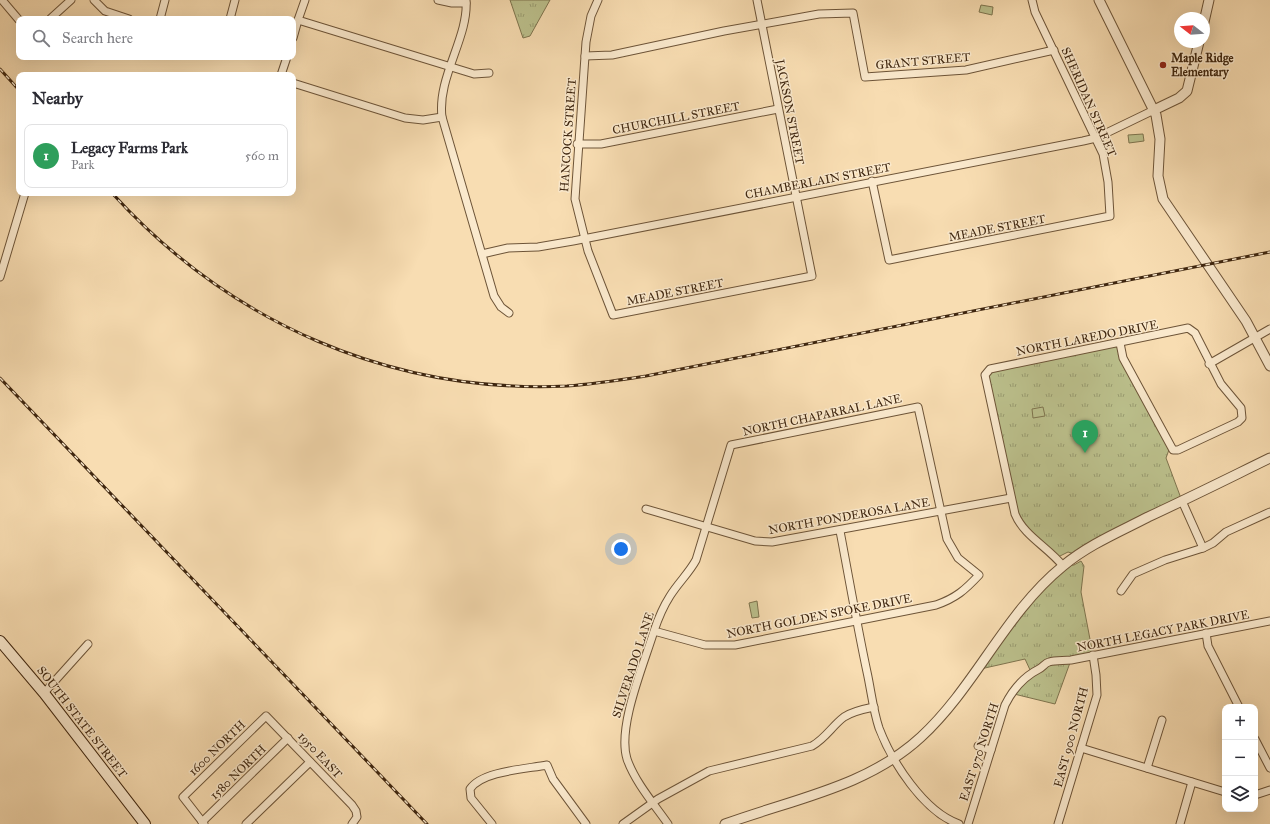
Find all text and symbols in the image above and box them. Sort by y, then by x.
north arrow [1174,12,1210,48]
search box [16,16,296,60]
icon: search [30,27,52,49]
text: Search here [62,29,133,47]
street label: SHERIDAN STREET [1058,45,1120,159]
street label: GRANT STREET [875,50,971,72]
place label: Maple Ridge Elementary [1171,51,1233,80]
street label: JACKSON STREET [772,56,807,166]
marker: Maple Ridge Elementary [1158,60,1168,70]
street label: HANCOCK STREET [557,78,579,192]
text: Nearby [32,88,83,109]
street label: CHURCHILL STREET [611,99,741,137]
text: Legacy Farms Park [71,139,188,157]
text: 1 [43,148,49,164]
text: 560 m [245,148,279,164]
text: Park [71,157,95,173]
street label: CHAMBERLAIN STREET [744,160,892,202]
street label: MEADE STREET [947,212,1047,244]
street label: MEADE STREET [625,276,725,308]
street label: NORTH LAREDO DRIVE [1015,317,1159,359]
street label: NORTH CHAPARRAL LANE [741,391,903,439]
pin: 1 [1072,420,1098,453]
street label: NORTH PONDEROSA LANE [767,495,931,537]
your location [611,539,631,559]
street label: NORTH GOLDEN SPOKE DRIVE [725,591,913,641]
street label: NORTH LEGACY PARK DRIVE [1076,607,1251,655]
street label: SILVERADO LANE [609,610,657,720]
street label: SOUTH STATE STREET [34,663,130,781]
street label: EAST 900 NORTH [1051,685,1091,789]
street label: EAST 970 NORTH [956,701,1002,803]
map controls [1222,704,1258,812]
button: + [1222,704,1258,740]
street label: 1600 NORTH [186,717,248,779]
street label: 1950 EAST [295,729,345,781]
button: − [1222,740,1258,776]
street label: 1580 NORTH [207,742,269,802]
button: layers [1222,776,1258,812]

